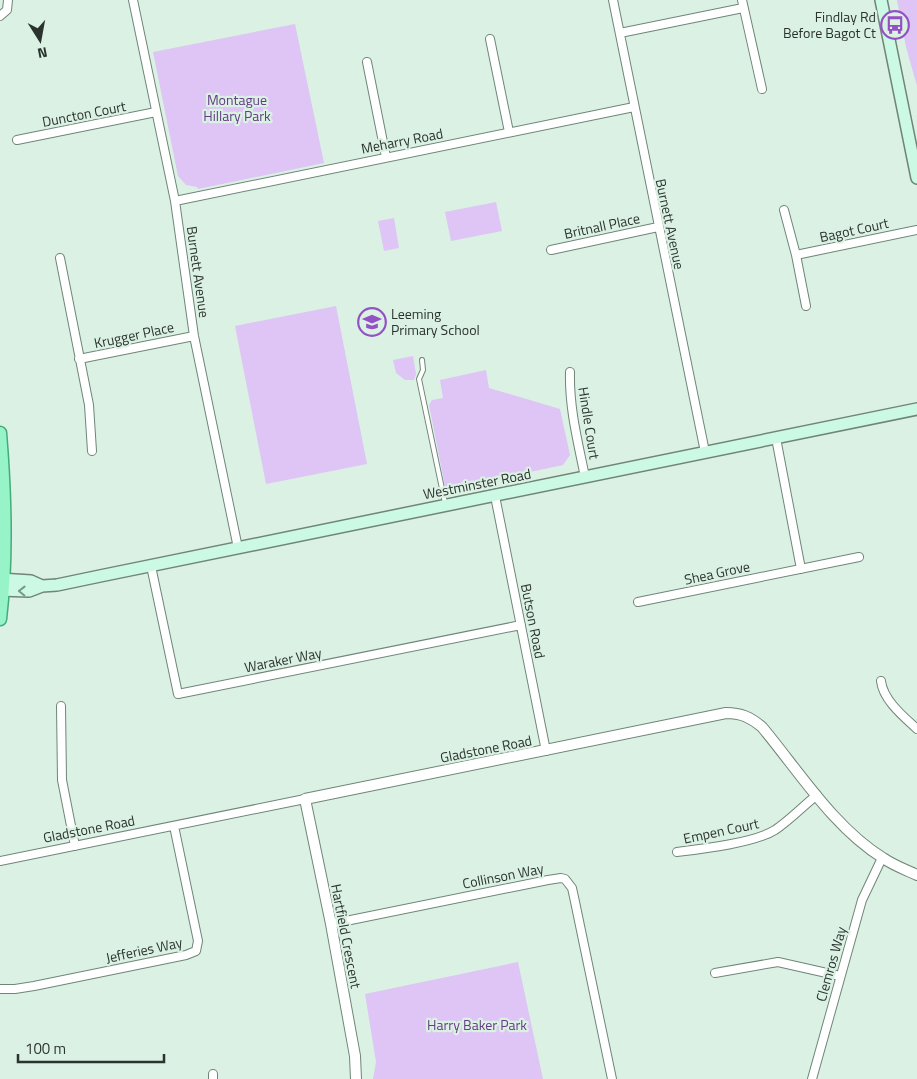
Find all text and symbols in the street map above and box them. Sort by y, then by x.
place label: Findlay Rd Before Bagot Ct [783,6,876,43]
bus stop icon: Findlay Rd Before Bagot Ct [880,10,910,40]
north arrow [15,15,65,65]
text: N [36,42,49,64]
park label: Montague Hillary Park [203,89,271,126]
street label: Duncton Court [40,95,128,132]
street label: Meharry Road [359,122,445,159]
street label: Burnett Avenue [651,177,690,271]
street label: Britnall Place [562,207,642,244]
street label: Bagot Court [817,212,891,247]
street label: Burnett Avenue [182,225,215,319]
place label: Leeming Primary School [391,303,480,340]
school or university icon: Leeming Primary School [357,307,387,337]
street label: Krugger Place [92,316,176,353]
street label: Hindle Court [573,385,606,461]
street label: Westminster Road [421,463,533,504]
street label: Shea Grove [682,555,752,590]
street label: Butson Road [516,582,551,660]
one-way arrow [17,586,25,596]
street label: Waraker Way [242,642,324,677]
street label: Gladstone Road [438,729,534,768]
street label: Gladstone Road [41,809,137,848]
street label: Empen Court [681,812,761,849]
street label: Collinson Way [460,857,546,894]
street label: Hartfield Crescent [326,882,367,990]
street label: Clemros Way [810,924,851,1004]
street label: Jefferies Way [104,931,184,968]
park label: Harry Baker Park [427,1014,527,1035]
scale bar [18,1032,164,1064]
text: 100 m [25,1037,66,1060]

